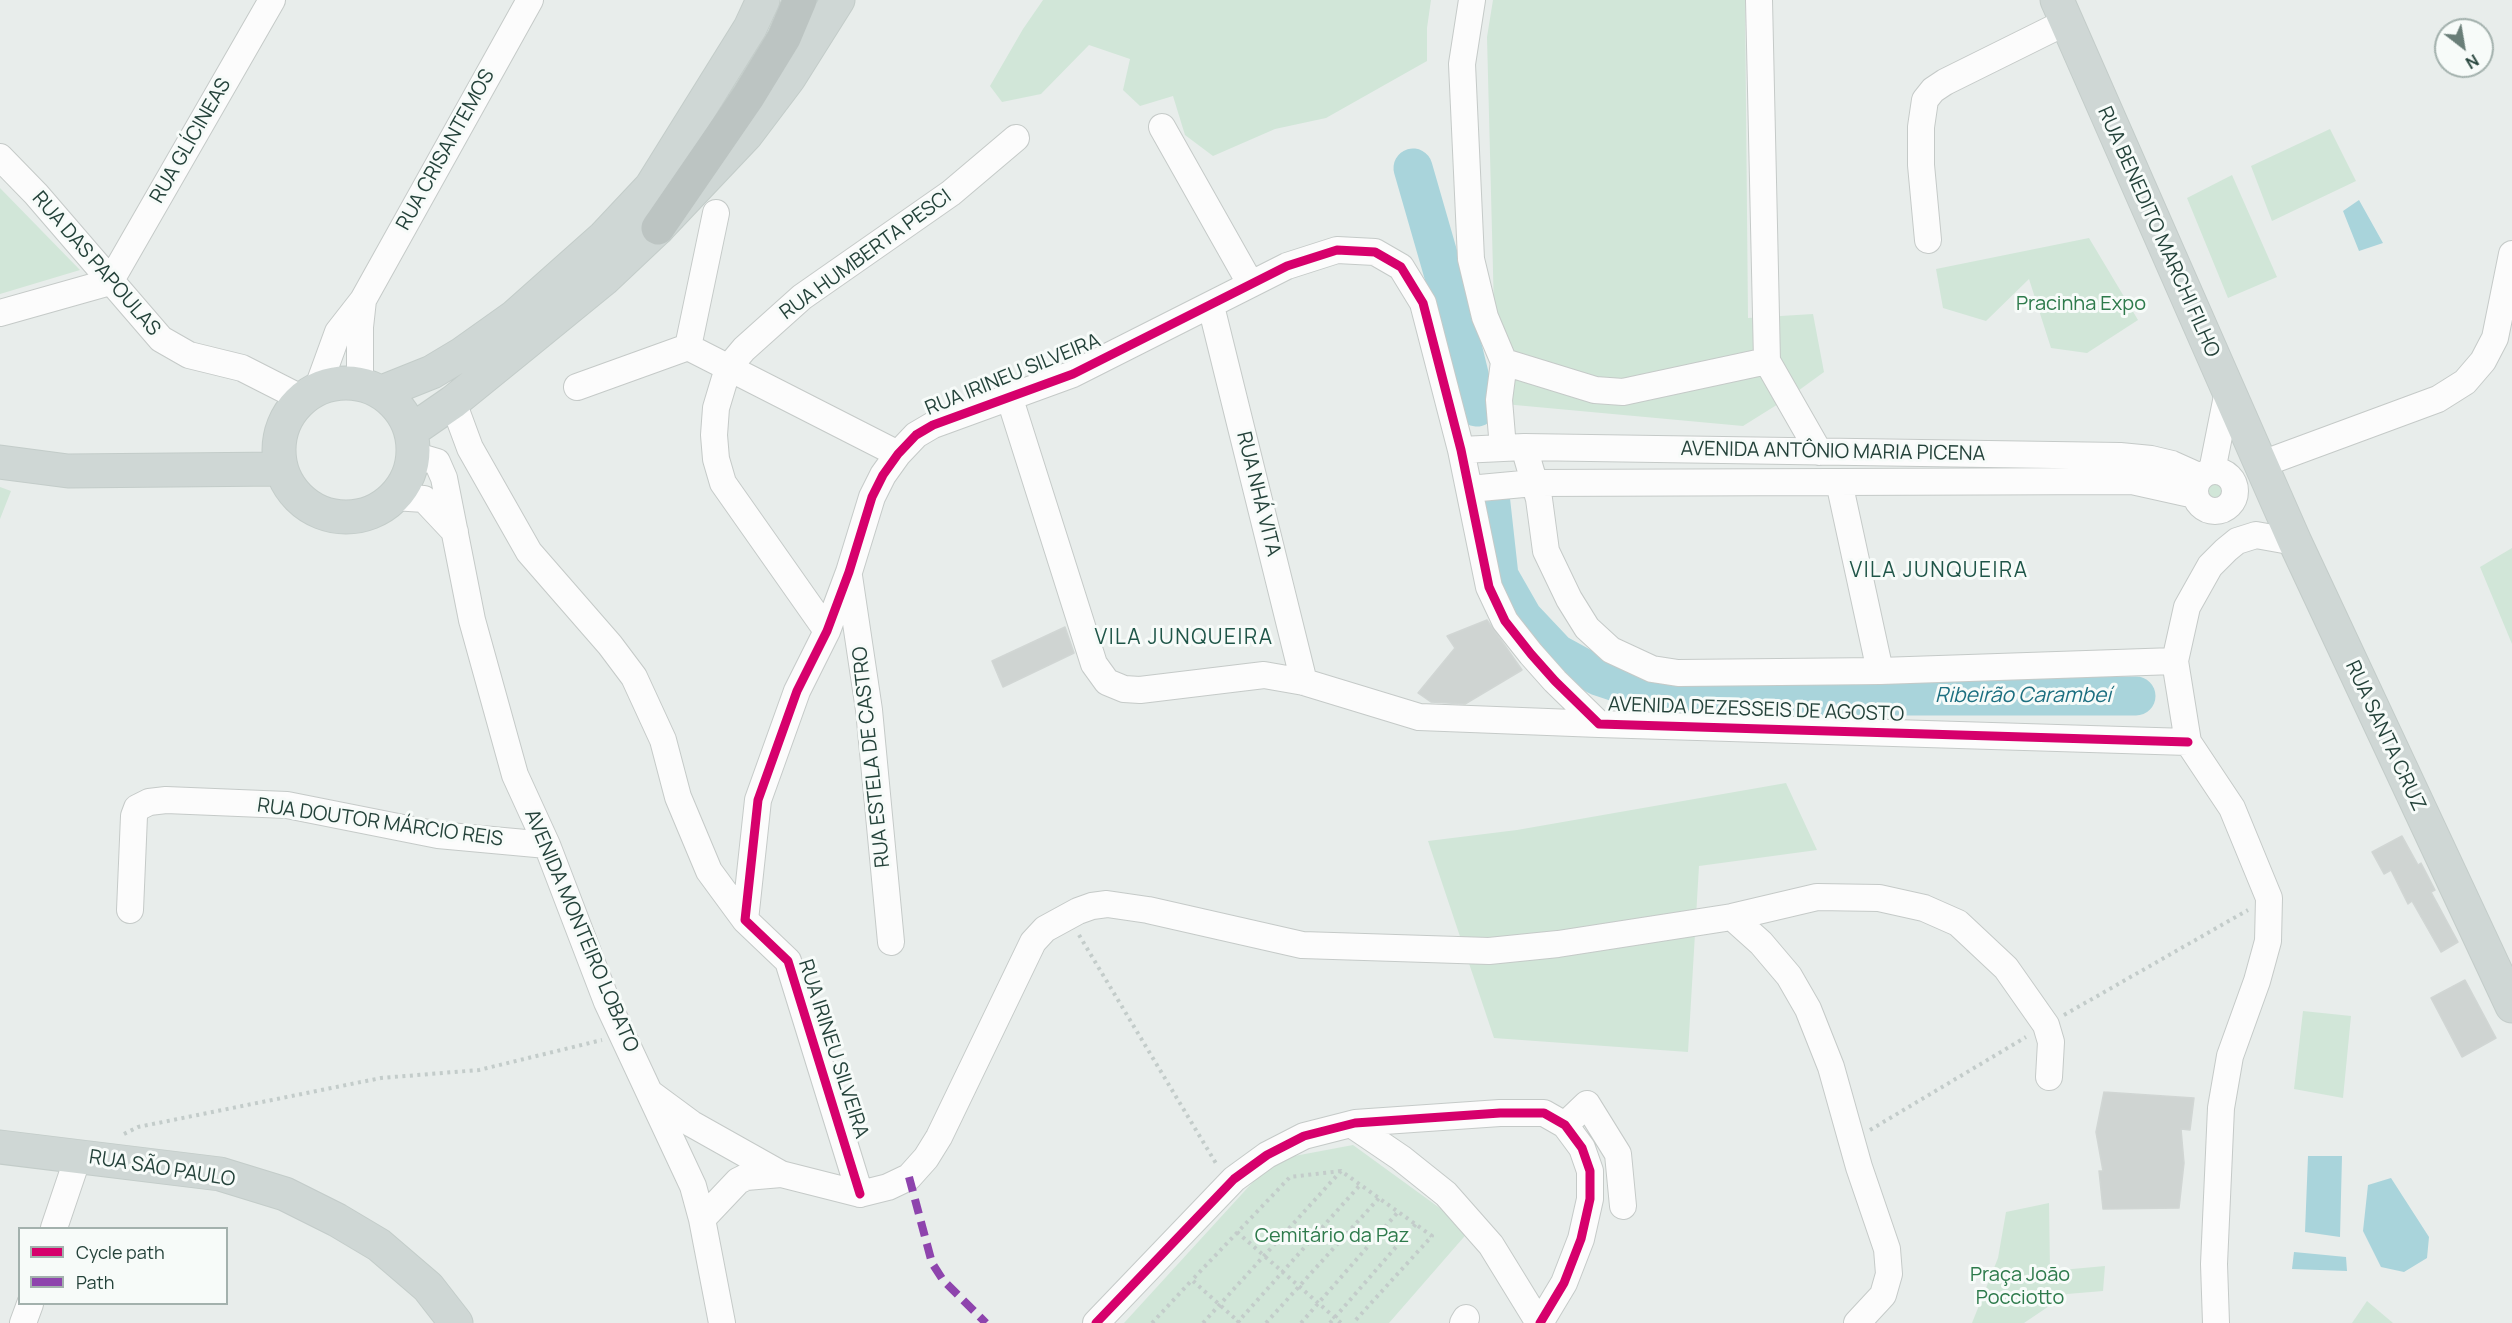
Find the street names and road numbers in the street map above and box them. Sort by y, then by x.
street label: RUA CRISANTEMOS [392,65,500,235]
street label: RUA GLÍCINEAS [146,74,236,208]
street label: RUA BENEDITO MARCHI FILHO [2092,103,2224,361]
street label: RUA HUMBERTA PESCI [776,185,956,325]
street label: RUA DAS PAPOULAS [27,187,165,341]
street label: RUA IRINEU SILVEIRA [922,329,1104,421]
street label: RUA NHÁ VITA [1231,429,1285,559]
street label: AVENIDA ANTÔNIO MARIA PICENA [1680,437,1986,467]
street label: RUA ESTELA DE CASTRO [848,645,896,869]
street label: RUA SANTA CRUZ [2340,657,2430,815]
street label: AVENIDA DEZESSEIS DE AGOSTO [1607,693,1905,727]
street label: RUA DOUTOR MÁRCIO REIS [256,794,504,852]
street label: AVENIDA MONTEIRO LOBATO [519,806,643,1056]
street label: RUA IRINEU SILVEIRA [793,956,873,1142]
street label: RUA SÃO PAULO [87,1146,237,1192]

